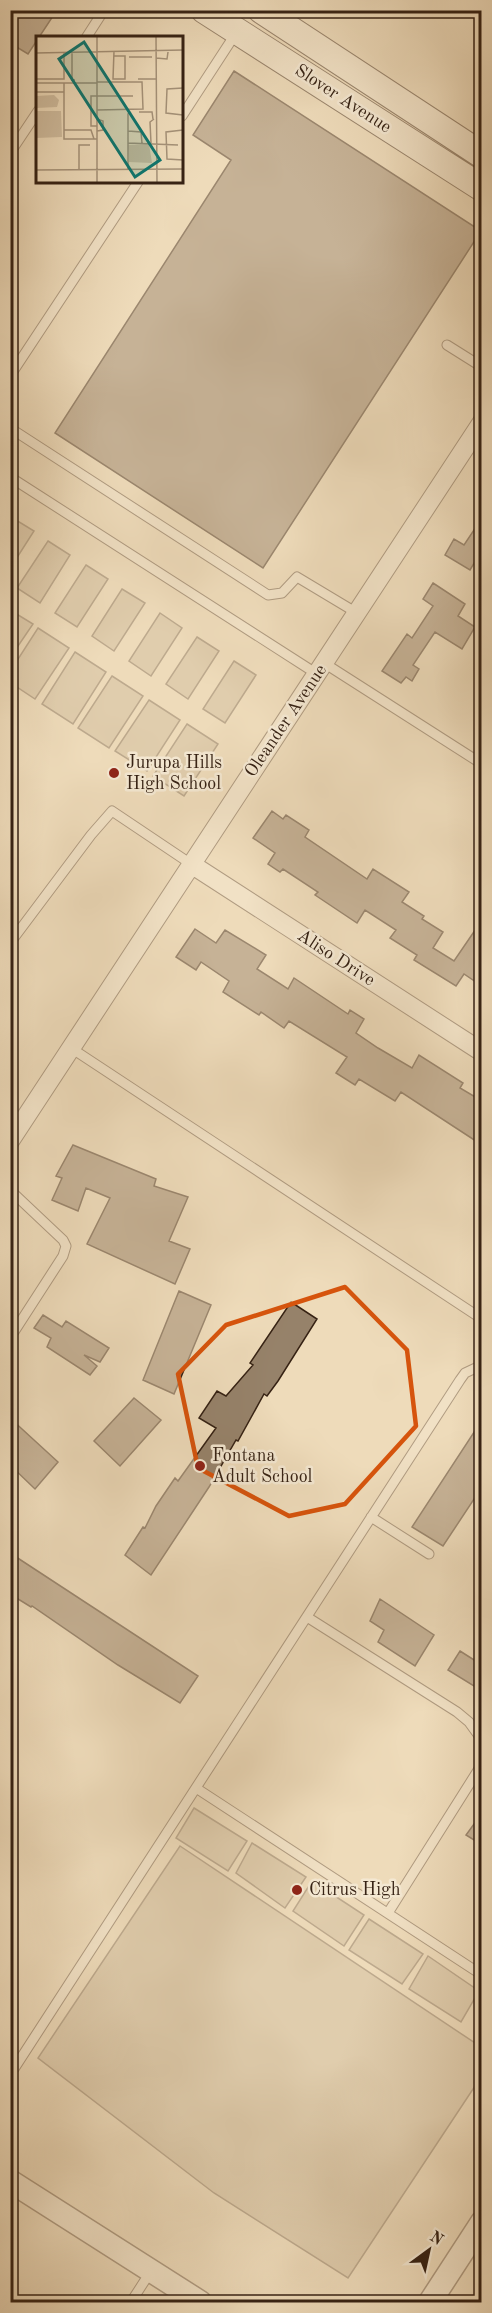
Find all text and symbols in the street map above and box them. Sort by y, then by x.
inset map [36,36,183,183]
street label: Slover Avenue [292,61,394,137]
street label: Oleander Avenue [242,661,330,781]
place label: Jurupa Hills High School [126,754,222,793]
marker: Jurupa Hills High School [107,766,121,780]
street label: Aliso Drive [294,926,378,990]
place label: Fontana Adult School [212,1447,313,1486]
marker: Fontana Adult School [193,1459,207,1473]
place label: Citrus High [309,1881,401,1899]
marker: Citrus High [290,1883,304,1897]
north arrow [399,2220,459,2280]
text: N [427,2229,446,2250]

